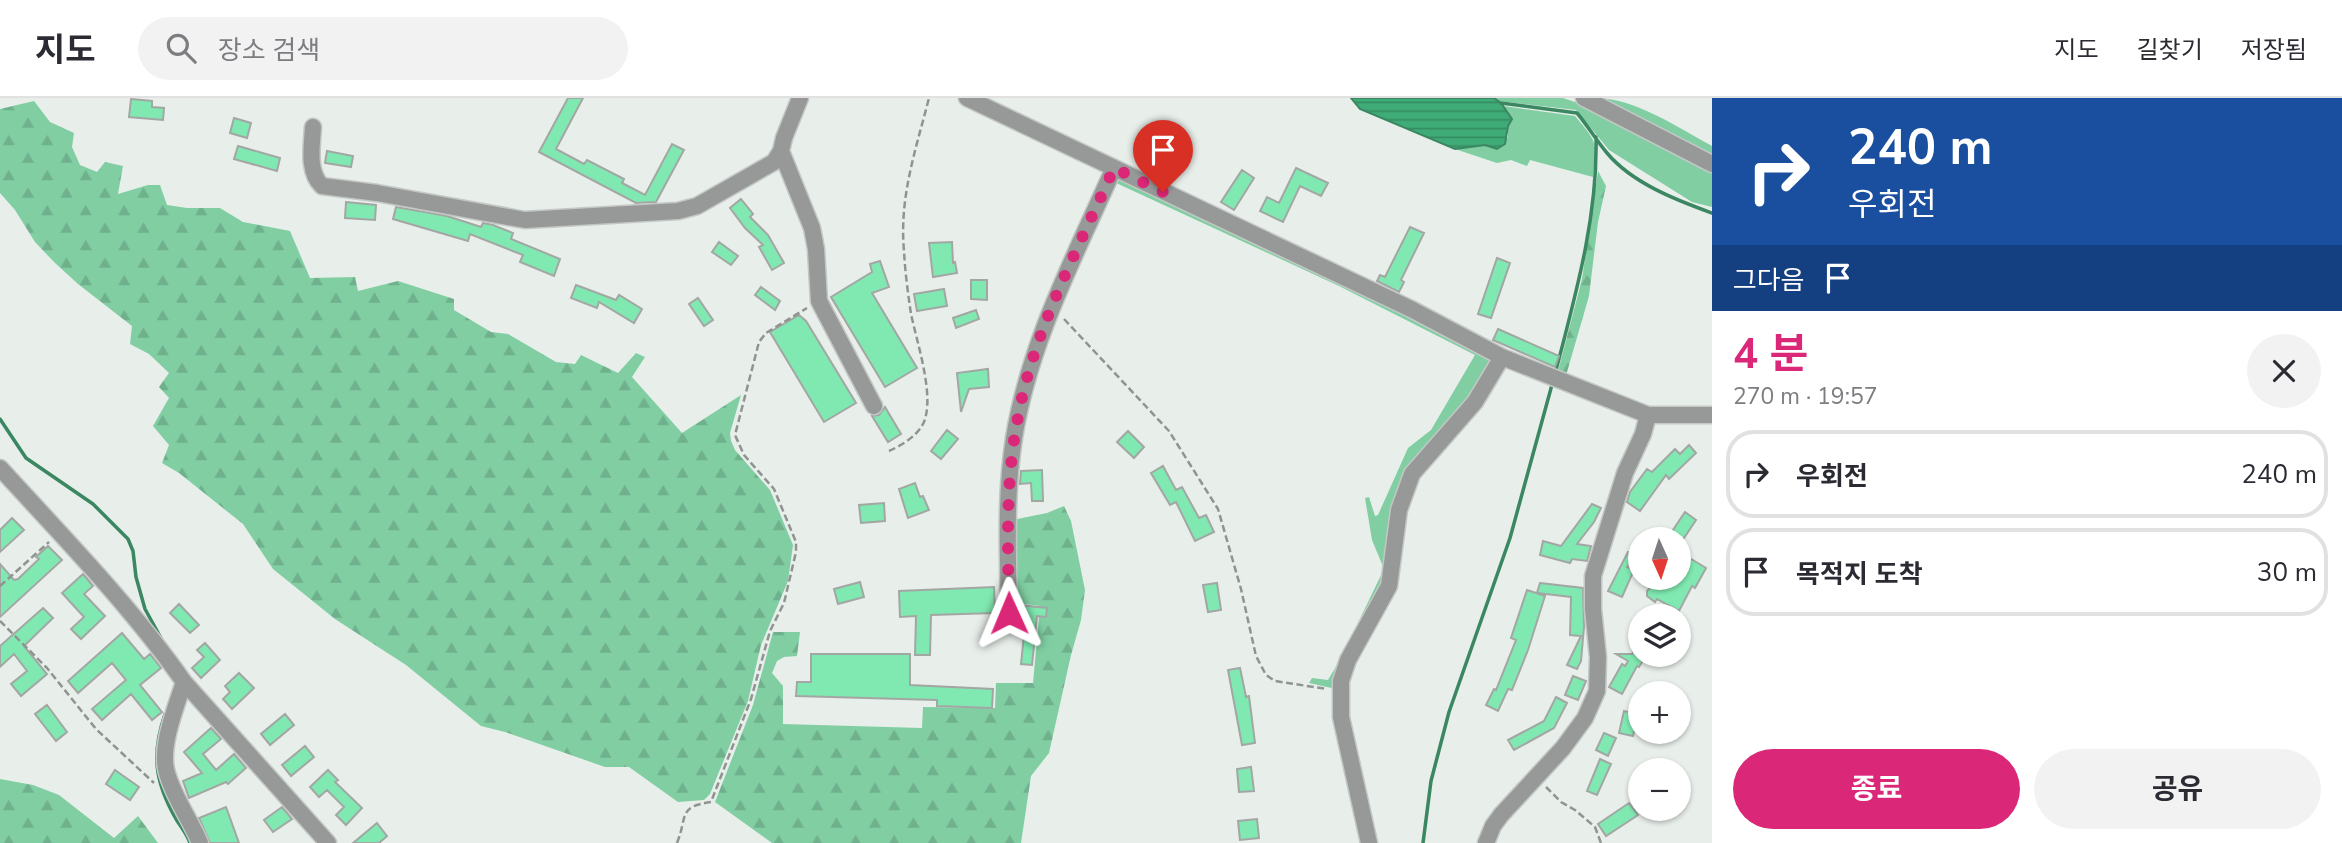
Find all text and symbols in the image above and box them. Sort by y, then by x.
search box [138,17,628,80]
text: 지도 [35,28,96,73]
icon: search [162,29,200,67]
text: 장소 검색 [218,33,320,68]
text: 지도 [2054,34,2099,66]
text: 길찾기 [2137,34,2203,66]
text: 저장됨 [2241,34,2307,66]
text: 240 m [1848,114,1992,181]
pin [1133,120,1193,192]
icon: right [1733,126,1824,217]
icon: arrive [1144,131,1182,169]
text: 우회전 [1848,183,1936,226]
icon: arrive [1819,259,1857,297]
text: 그다음 [1733,263,1805,298]
text: 4 분 [1733,326,1808,383]
button: close [2247,334,2321,408]
text: 270 m · 19:57 [1733,381,1878,412]
icon: right [1737,455,1775,493]
text: 240 m [2241,457,2317,492]
text: 우회전 [1796,459,1868,494]
north arrow [1628,527,1690,590]
map controls [1628,527,1691,821]
icon: arrive [1737,553,1775,591]
text: 30 m [2257,555,2317,590]
text: 목적지 도착 [1796,557,1923,592]
position arrow [972,576,1046,650]
button: layers [1628,604,1691,667]
button: + [1628,681,1691,744]
button: 종료 [1733,749,2020,829]
button: 공유 [2034,749,2321,829]
button: − [1628,758,1691,821]

